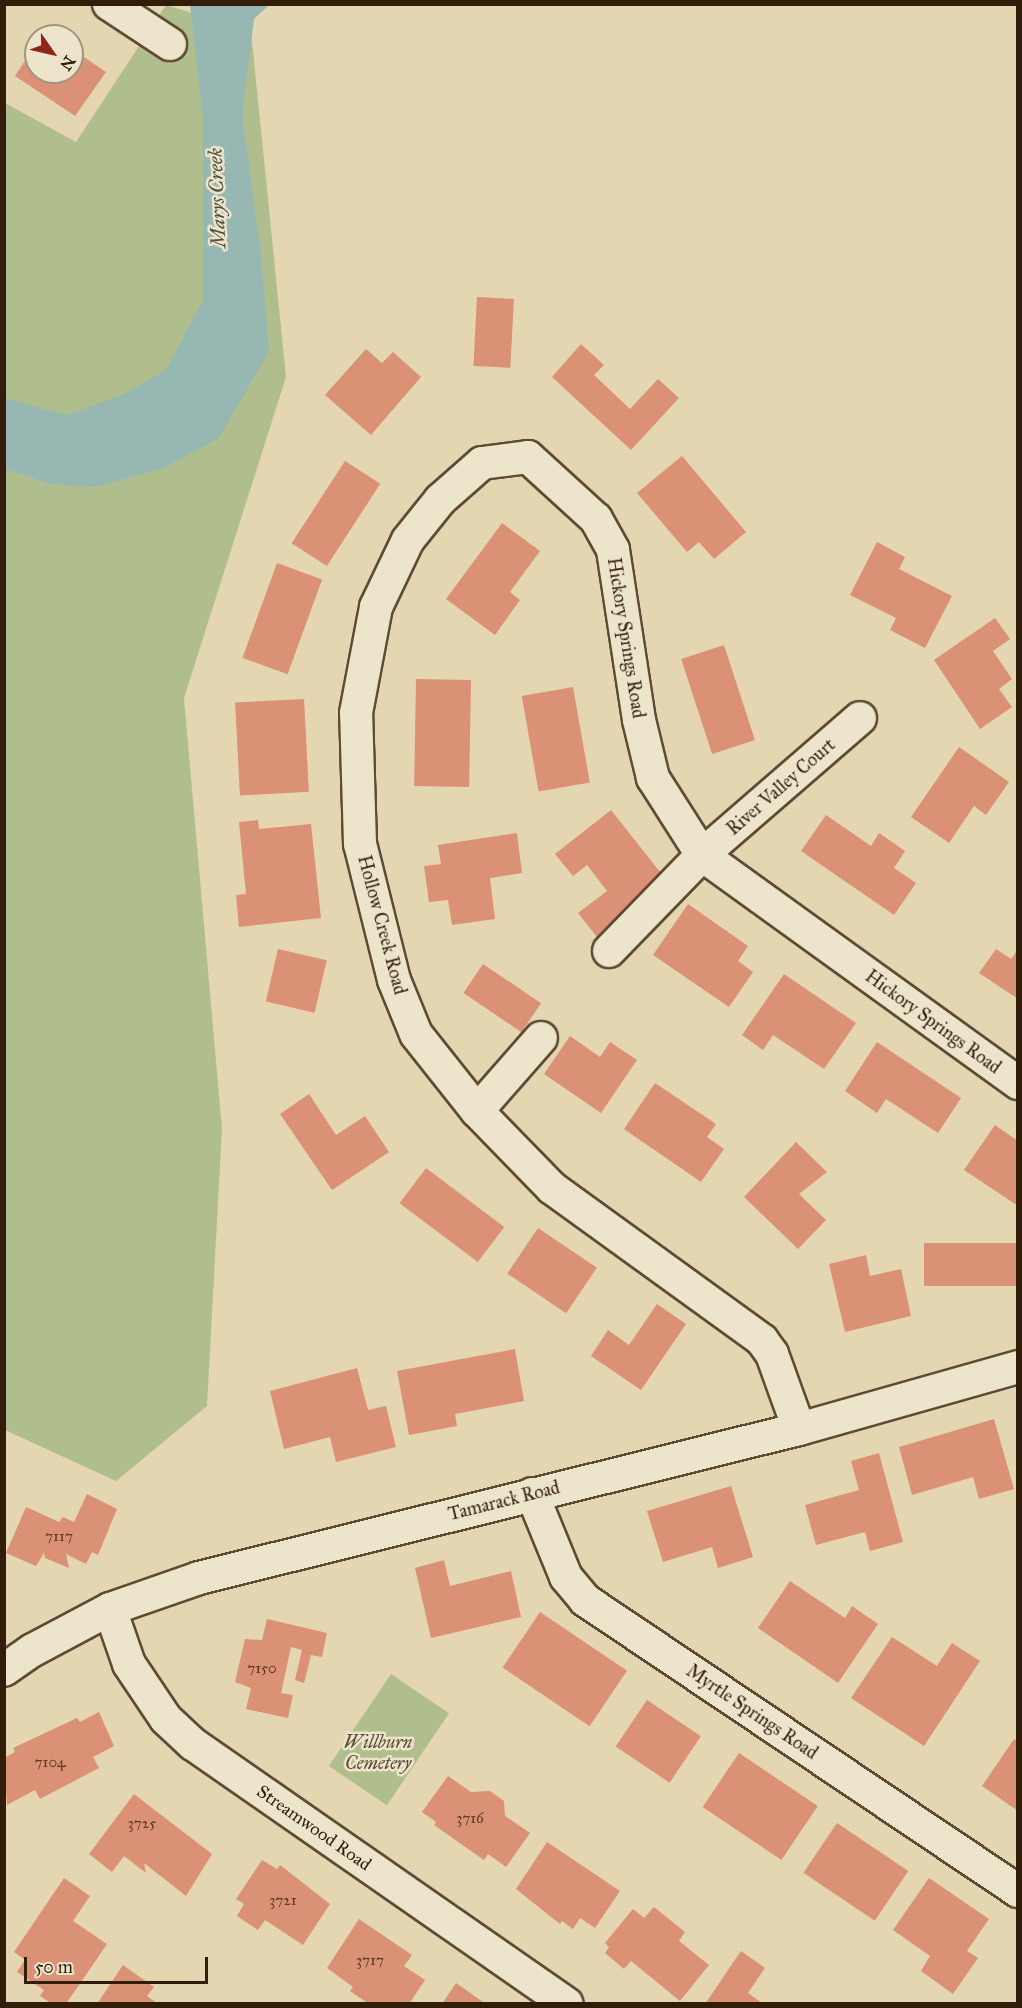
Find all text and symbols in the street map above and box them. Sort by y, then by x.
north arrow [24,24,84,84]
text: N [56,52,79,74]
water label: Marys Creek [203,148,231,248]
street label: Hickory Springs Road [603,556,649,720]
street label: River Valley Court [722,734,840,840]
street label: Hollow Creek Road [353,853,411,997]
street label: Hickory Springs Road [861,966,1005,1078]
street label: Tamarack Road [446,1477,562,1525]
house number: 7117 [45,1528,73,1546]
house number: 7150 [247,1660,277,1678]
street label: Myrtle Springs Road [682,1660,822,1764]
park label: Willburn Cemetery [344,1732,412,1774]
house number: 7104 [35,1754,65,1772]
street label: Streamwood Road [253,1781,375,1875]
house number: 3716 [456,1810,484,1828]
house number: 3725 [128,1815,156,1833]
house number: 3721 [269,1892,297,1910]
scale bar [27,1945,212,1983]
house number: 3717 [356,1952,384,1970]
text: 50 m [35,1956,73,1978]

